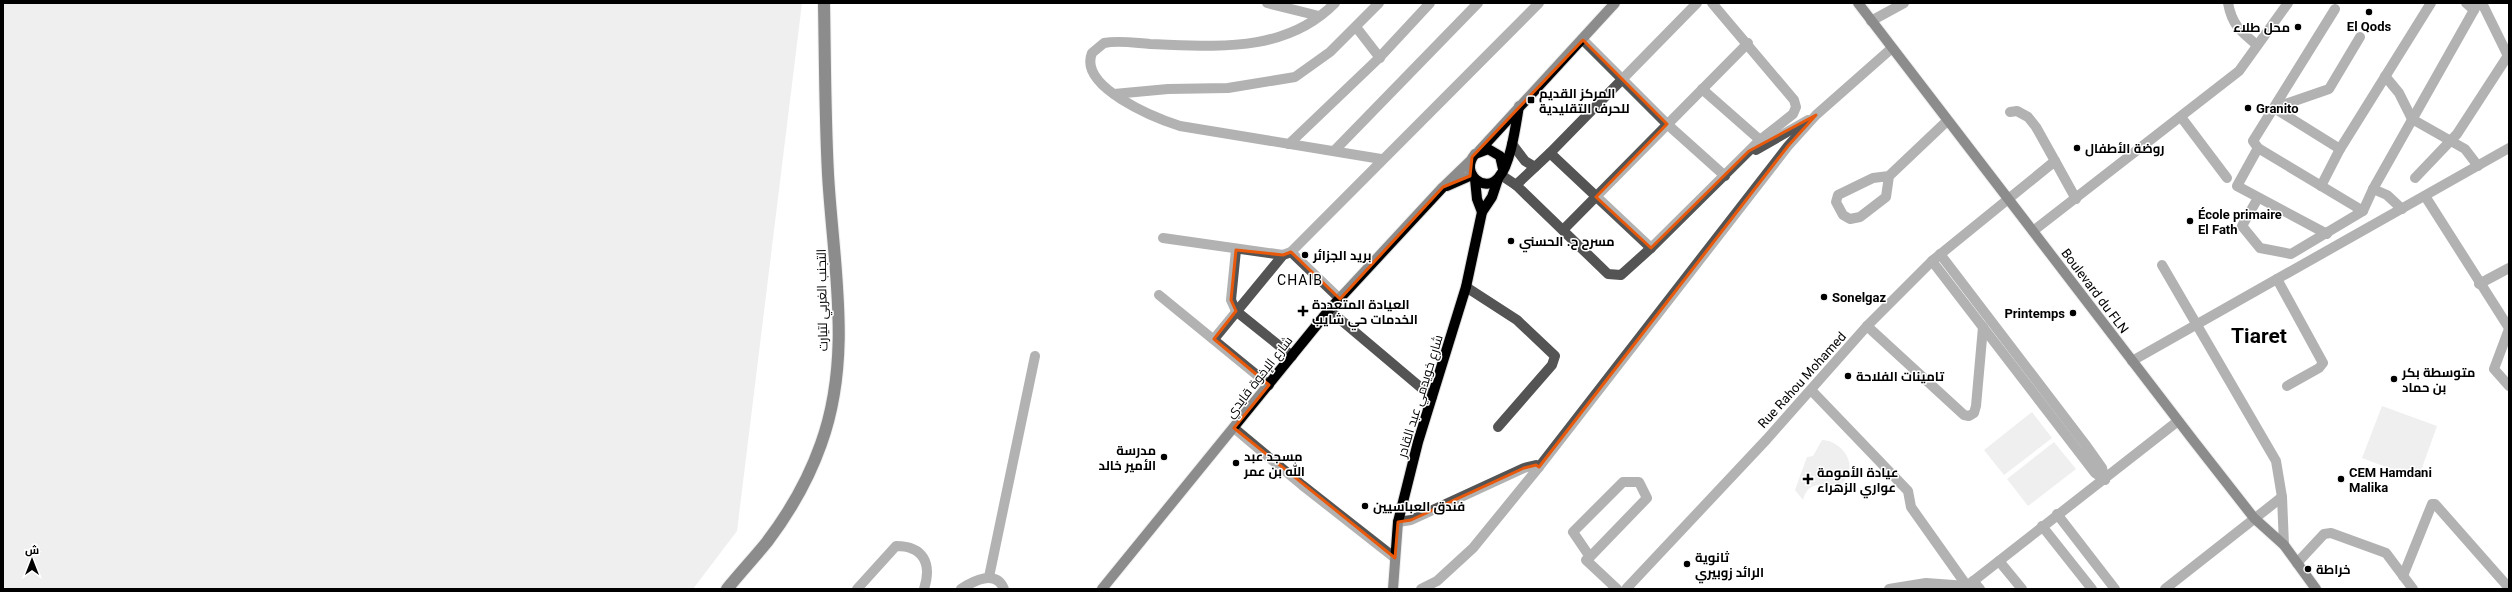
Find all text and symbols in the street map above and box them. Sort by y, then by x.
marker: El Qods [2364,7,2374,17]
place label: El Qods [2347,19,2391,34]
place label: محل طلاء [2233,20,2290,35]
marker: محل طلاء [2293,22,2303,32]
place label: المركز القديم للحرف التقليدية [1539,86,1630,116]
marker: المركز القديم للحرف التقليدية [1526,95,1536,105]
place label: Granito [2256,101,2299,116]
marker: Granito [2243,103,2253,113]
place label: روضة الأطفال [2085,141,2164,157]
marker: روضة الأطفال [2072,143,2082,153]
place label: École primaire El Fath [2198,207,2282,237]
marker: École primaire El Fath [2185,216,2195,226]
place label: مسرح ح. الحسني [1519,234,1615,253]
marker: مسرح ح. الحسني [1506,236,1516,246]
street label: Boulevard du FLN [2058,246,2132,336]
place label: بريد الجزائر [1312,248,1372,263]
street label: التجنب الغربي لتيارت [814,249,833,351]
marker: بريد الجزائر [1300,250,1310,260]
district label: CHAIB [1277,272,1323,288]
place label: Sonelgaz [1832,290,1886,305]
marker: Sonelgaz [1819,292,1829,302]
place label: العيادة المتعددة الخدمات حي شايب [1312,297,1418,331]
marker: العيادة المتعددة الخدمات حي شايب [1297,305,1309,317]
place label: Printemps [2004,306,2065,321]
marker: Printemps [2068,308,2078,318]
district label: Tiaret [2231,324,2287,348]
street label: Rue Rahou Mohamed [1755,329,1849,431]
street label: شارع الإخوة قايدي [1222,333,1298,423]
street label: شارع خويدمي عبد القادر [1394,333,1449,461]
place label: متوسطة بكر بن حماد [2401,365,2475,395]
place label: تامينات الفلاحة [1856,369,1944,384]
marker: تامينات الفلاحة [1843,371,1853,381]
marker: متوسطة بكر بن حماد [2389,374,2399,384]
place label: مدرسة الأمير خالد [1099,443,1156,473]
place label: مسجد عبد الله بن عمر [1243,449,1305,479]
marker: مدرسة الأمير خالد [1159,452,1169,462]
marker: مسجد عبد الله بن عمر [1231,458,1241,468]
place label: عيادة الأمومة عواري الزهراء [1817,465,1898,499]
place label: CEM Hamdani Malika [2349,465,2432,495]
marker: عيادة الأمومة عواري الزهراء [1802,473,1814,485]
marker: CEM Hamdani Malika [2336,474,2346,484]
place label: فندق العباسيين [1373,499,1465,515]
marker: فندق العباسيين [1360,501,1370,511]
north arrow [12,540,52,580]
text: ش [25,544,39,557]
place label: ثانوية الرائد زوبيري [1695,550,1764,584]
marker: ثانوية الرائد زوبيري [1682,559,1692,569]
place label: خراطة [2316,562,2351,577]
marker: خراطة [2303,564,2313,574]

